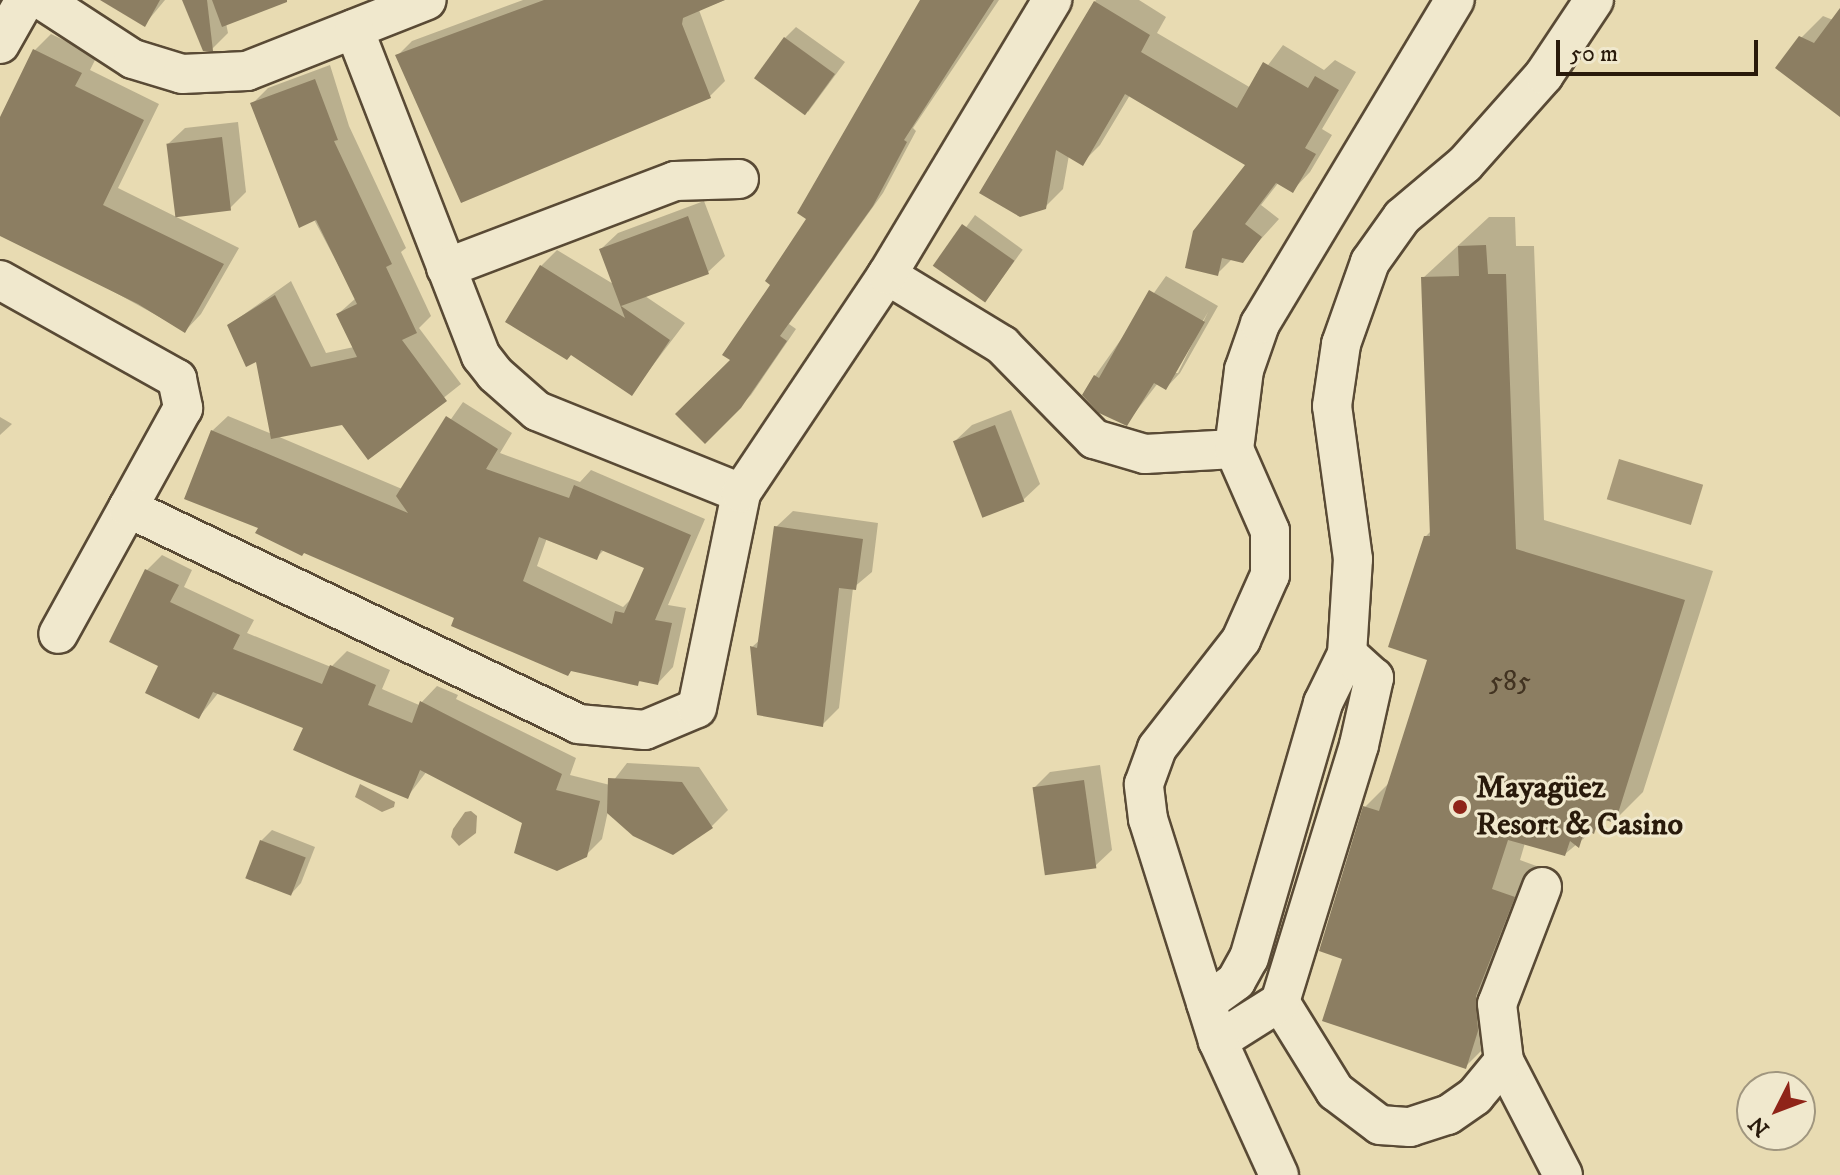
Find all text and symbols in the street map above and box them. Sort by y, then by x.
scale bar [1560,24,1762,74]
text: 50 m [1570,39,1618,69]
house number: 585 [1489,665,1531,699]
place label: Mayagüez Resort & Casino [1476,770,1683,845]
marker: Mayagüez Resort & Casino [1451,798,1469,816]
north arrow [1736,1071,1816,1151]
text: N [1743,1110,1775,1142]

